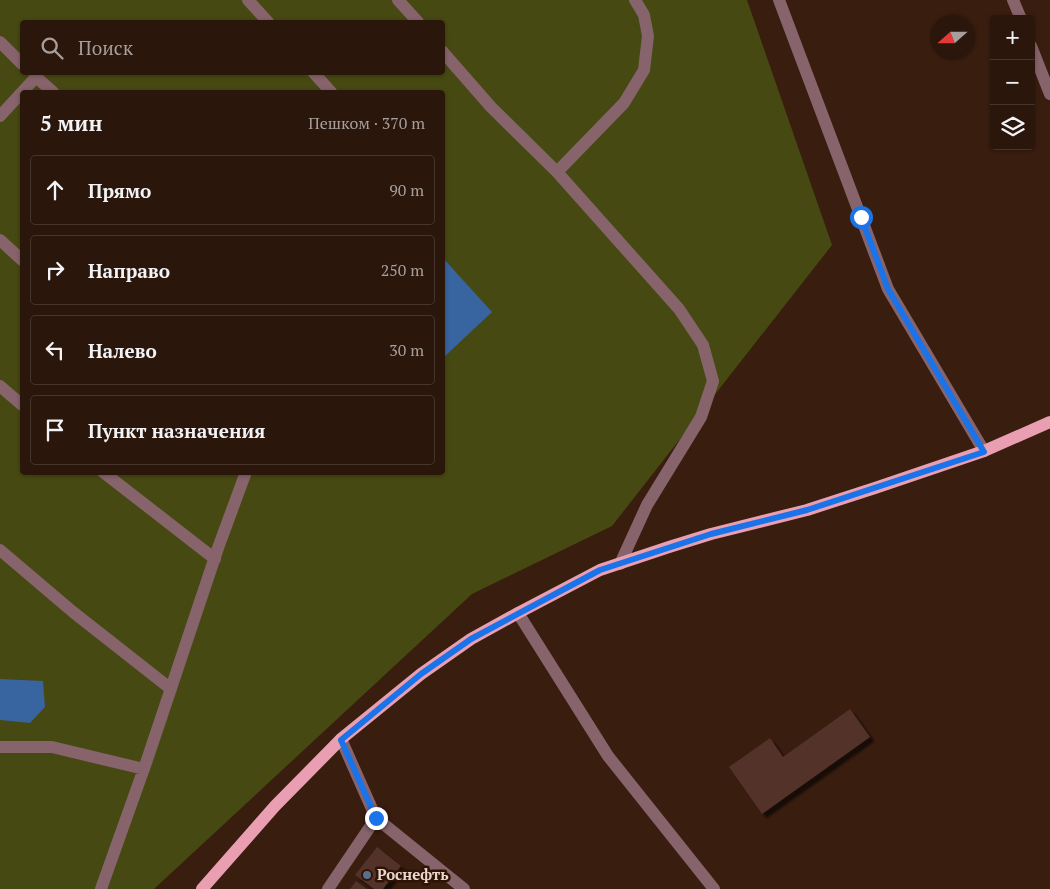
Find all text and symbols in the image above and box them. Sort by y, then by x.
north arrow [930,15,975,60]
map controls [990,15,1035,150]
button: + [990,15,1035,60]
search box [20,20,445,75]
icon: search [38,34,66,62]
text: Поиск [78,35,133,60]
button: − [990,60,1035,105]
button: layers [990,105,1035,150]
text: 5 мин [40,109,102,137]
text: Пешком · 370 m [308,112,425,134]
icon: ahead [41,176,69,204]
text: Прямо [88,178,151,203]
text: 90 m [389,179,424,201]
route start [850,206,873,229]
icon: right [41,256,69,284]
text: Направо [88,258,170,283]
text: 250 m [381,259,424,281]
icon: left [41,336,69,364]
text: Налево [88,338,157,363]
text: 30 m [389,339,424,361]
icon: arrive [41,416,69,444]
text: Пункт назначения [88,418,265,443]
route end [365,807,388,830]
place label: Роснефть [377,864,449,884]
marker: Роснефть [361,869,373,881]

